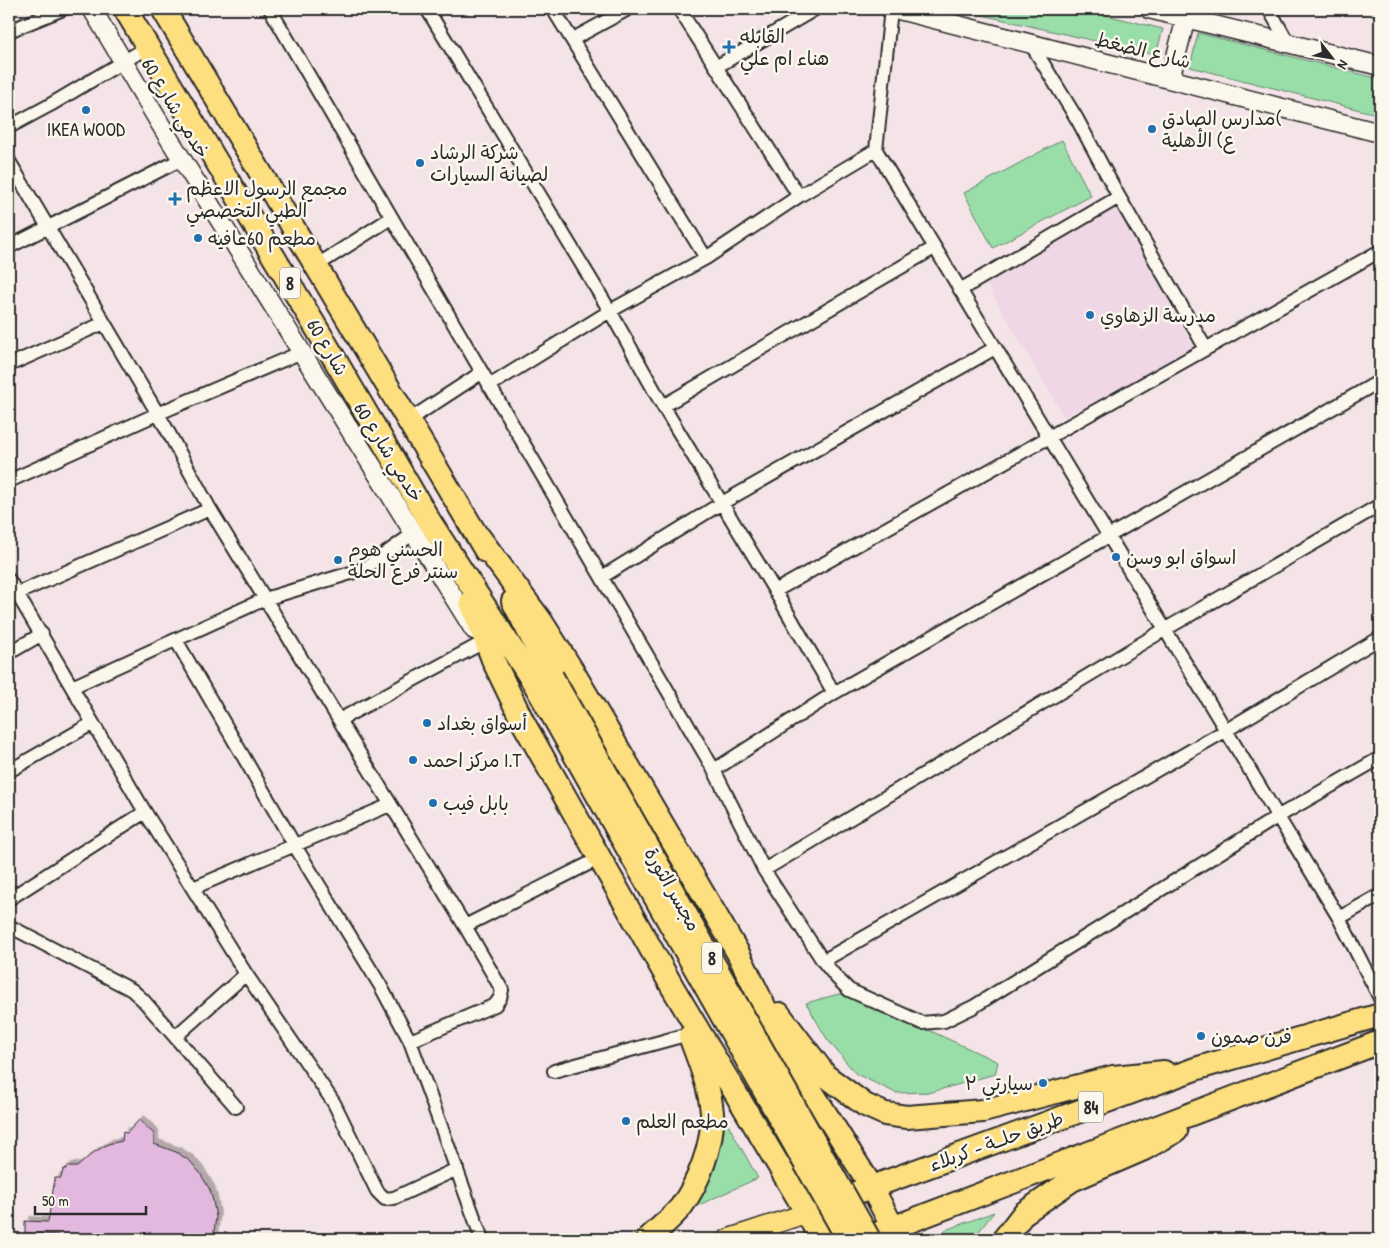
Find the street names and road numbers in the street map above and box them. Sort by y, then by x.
street label: شارع الضغط [1092,26,1194,75]
street label: خدمي شارع 60 [132,53,216,165]
road number: 8 [280,268,300,298]
street label: شارع 60 [300,314,355,381]
street label: خدمي شارع 60 [345,397,430,509]
street label: مجسر الثورة [639,842,707,936]
road number: 8 [702,942,722,974]
road number: 84 [1078,1092,1104,1122]
street label: طريق حلــة - كربلاء [925,1105,1067,1177]

